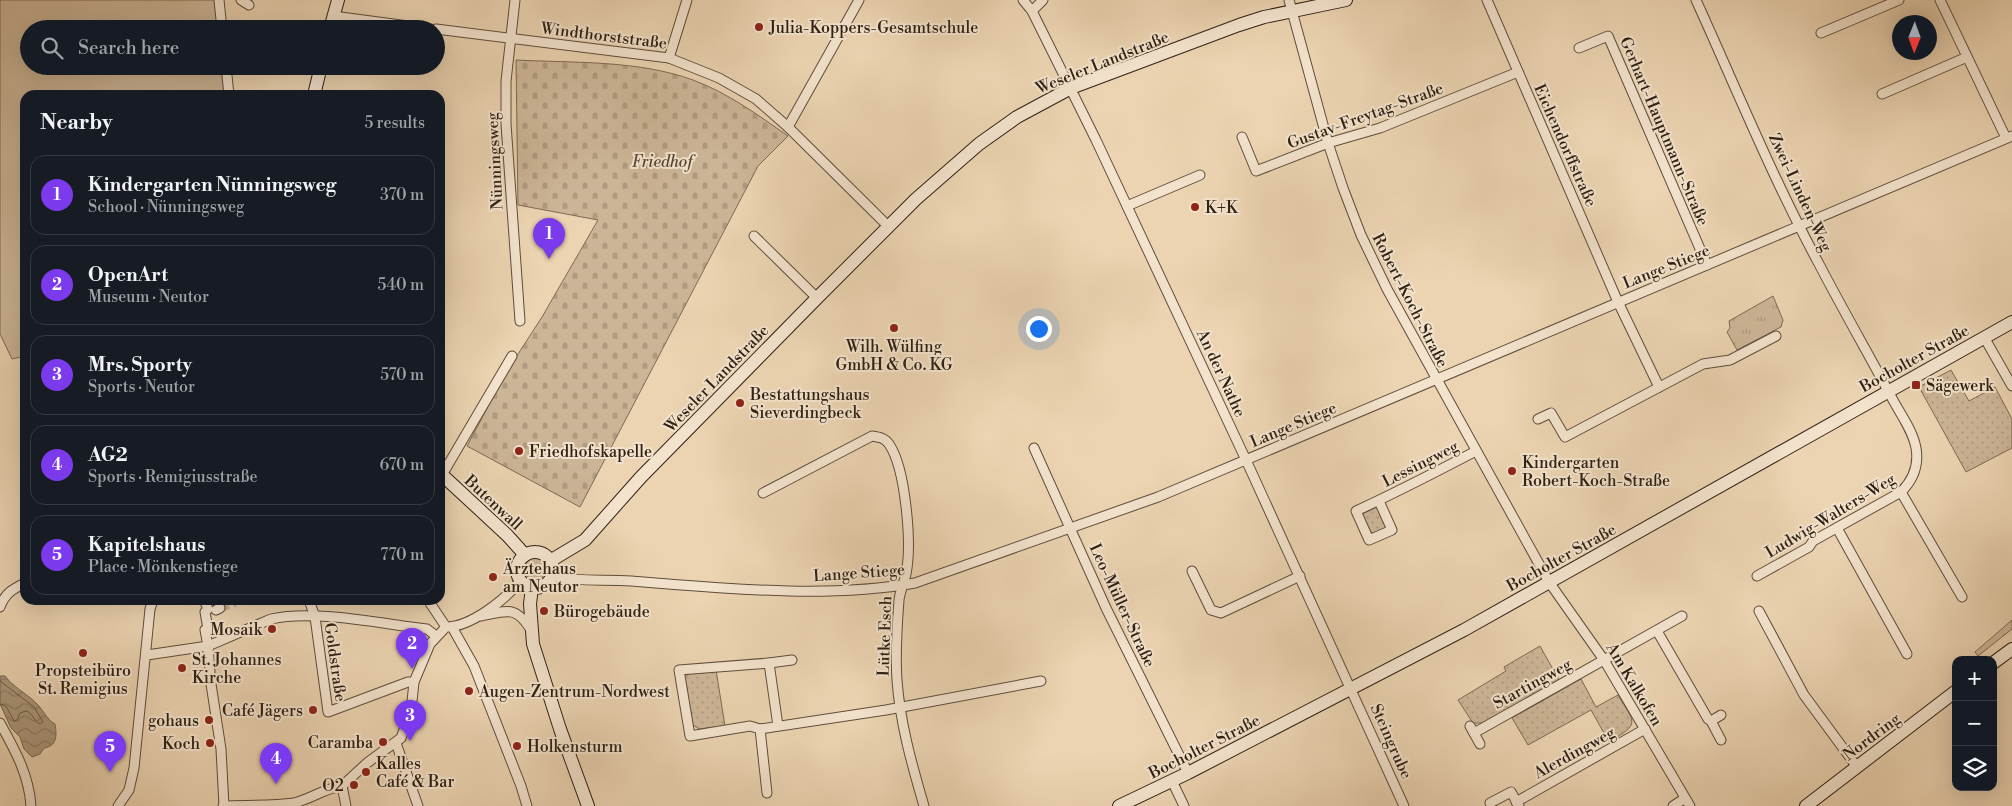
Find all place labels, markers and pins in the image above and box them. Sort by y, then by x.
place label: Julia-Koppers-Gesamtschule [768,18,978,38]
marker: Julia-Koppers-Gesamtschule [753,21,765,33]
place label: K+K [1205,198,1239,218]
marker: K+K [1189,201,1201,213]
pin: 1 [533,218,565,259]
marker: Wilh. Wülfing GmbH & Co. KG [888,322,900,334]
place label: Wilh. Wülfing GmbH & Co. KG [835,337,953,375]
place label: Sägewerk [1926,376,1995,396]
marker: Sägewerk [1910,379,1922,391]
place label: Bestattungshaus Sieverdingbeck [749,385,870,423]
marker: Bestattungshaus Sieverdingbeck [734,397,746,409]
place label: Friedhofskapelle [529,442,652,462]
marker: Friedhofskapelle [513,445,525,457]
place label: Kindergarten Robert-Koch-Straße [1522,453,1670,491]
marker: Kindergarten Robert-Koch-Straße [1506,465,1518,477]
place label: Ärztehaus am Neutor [502,558,579,597]
marker: Ärztehaus am Neutor [487,571,499,583]
place label: Bürogebäude [553,602,650,622]
marker: Bürogebäude [538,605,550,617]
place label: Mosaik [210,620,264,640]
marker: Mosaik [266,623,278,635]
pin: 2 [396,628,428,669]
marker: Propsteibüro St. Remigius [77,647,89,659]
place label: St. Johannes Kirche [192,650,281,688]
place label: Propsteibüro St. Remigius [35,661,131,699]
marker: St. Johannes Kirche [176,662,188,674]
place label: Augen-Zentrum-Nordwest [478,682,670,702]
marker: Augen-Zentrum-Nordwest [463,685,475,697]
pin: 3 [394,700,426,741]
place label: Café Jägers [222,701,303,721]
marker: Café Jägers [307,704,319,716]
place label: gohaus [148,711,199,731]
marker: gohaus [203,714,215,726]
pin: 5 [94,731,126,772]
place label: Caramba [308,733,374,753]
place label: Koch [162,734,200,754]
marker: Caramba [377,736,389,748]
marker: Koch [204,737,216,749]
place label: Holkensturm [527,737,623,757]
marker: Holkensturm [511,740,523,752]
pin: 4 [260,743,292,784]
place label: Kalles Café & Bar [376,754,454,792]
marker: Kalles Café & Bar [360,766,372,778]
place label: O2 [322,776,344,796]
marker: O2 [348,779,360,791]

